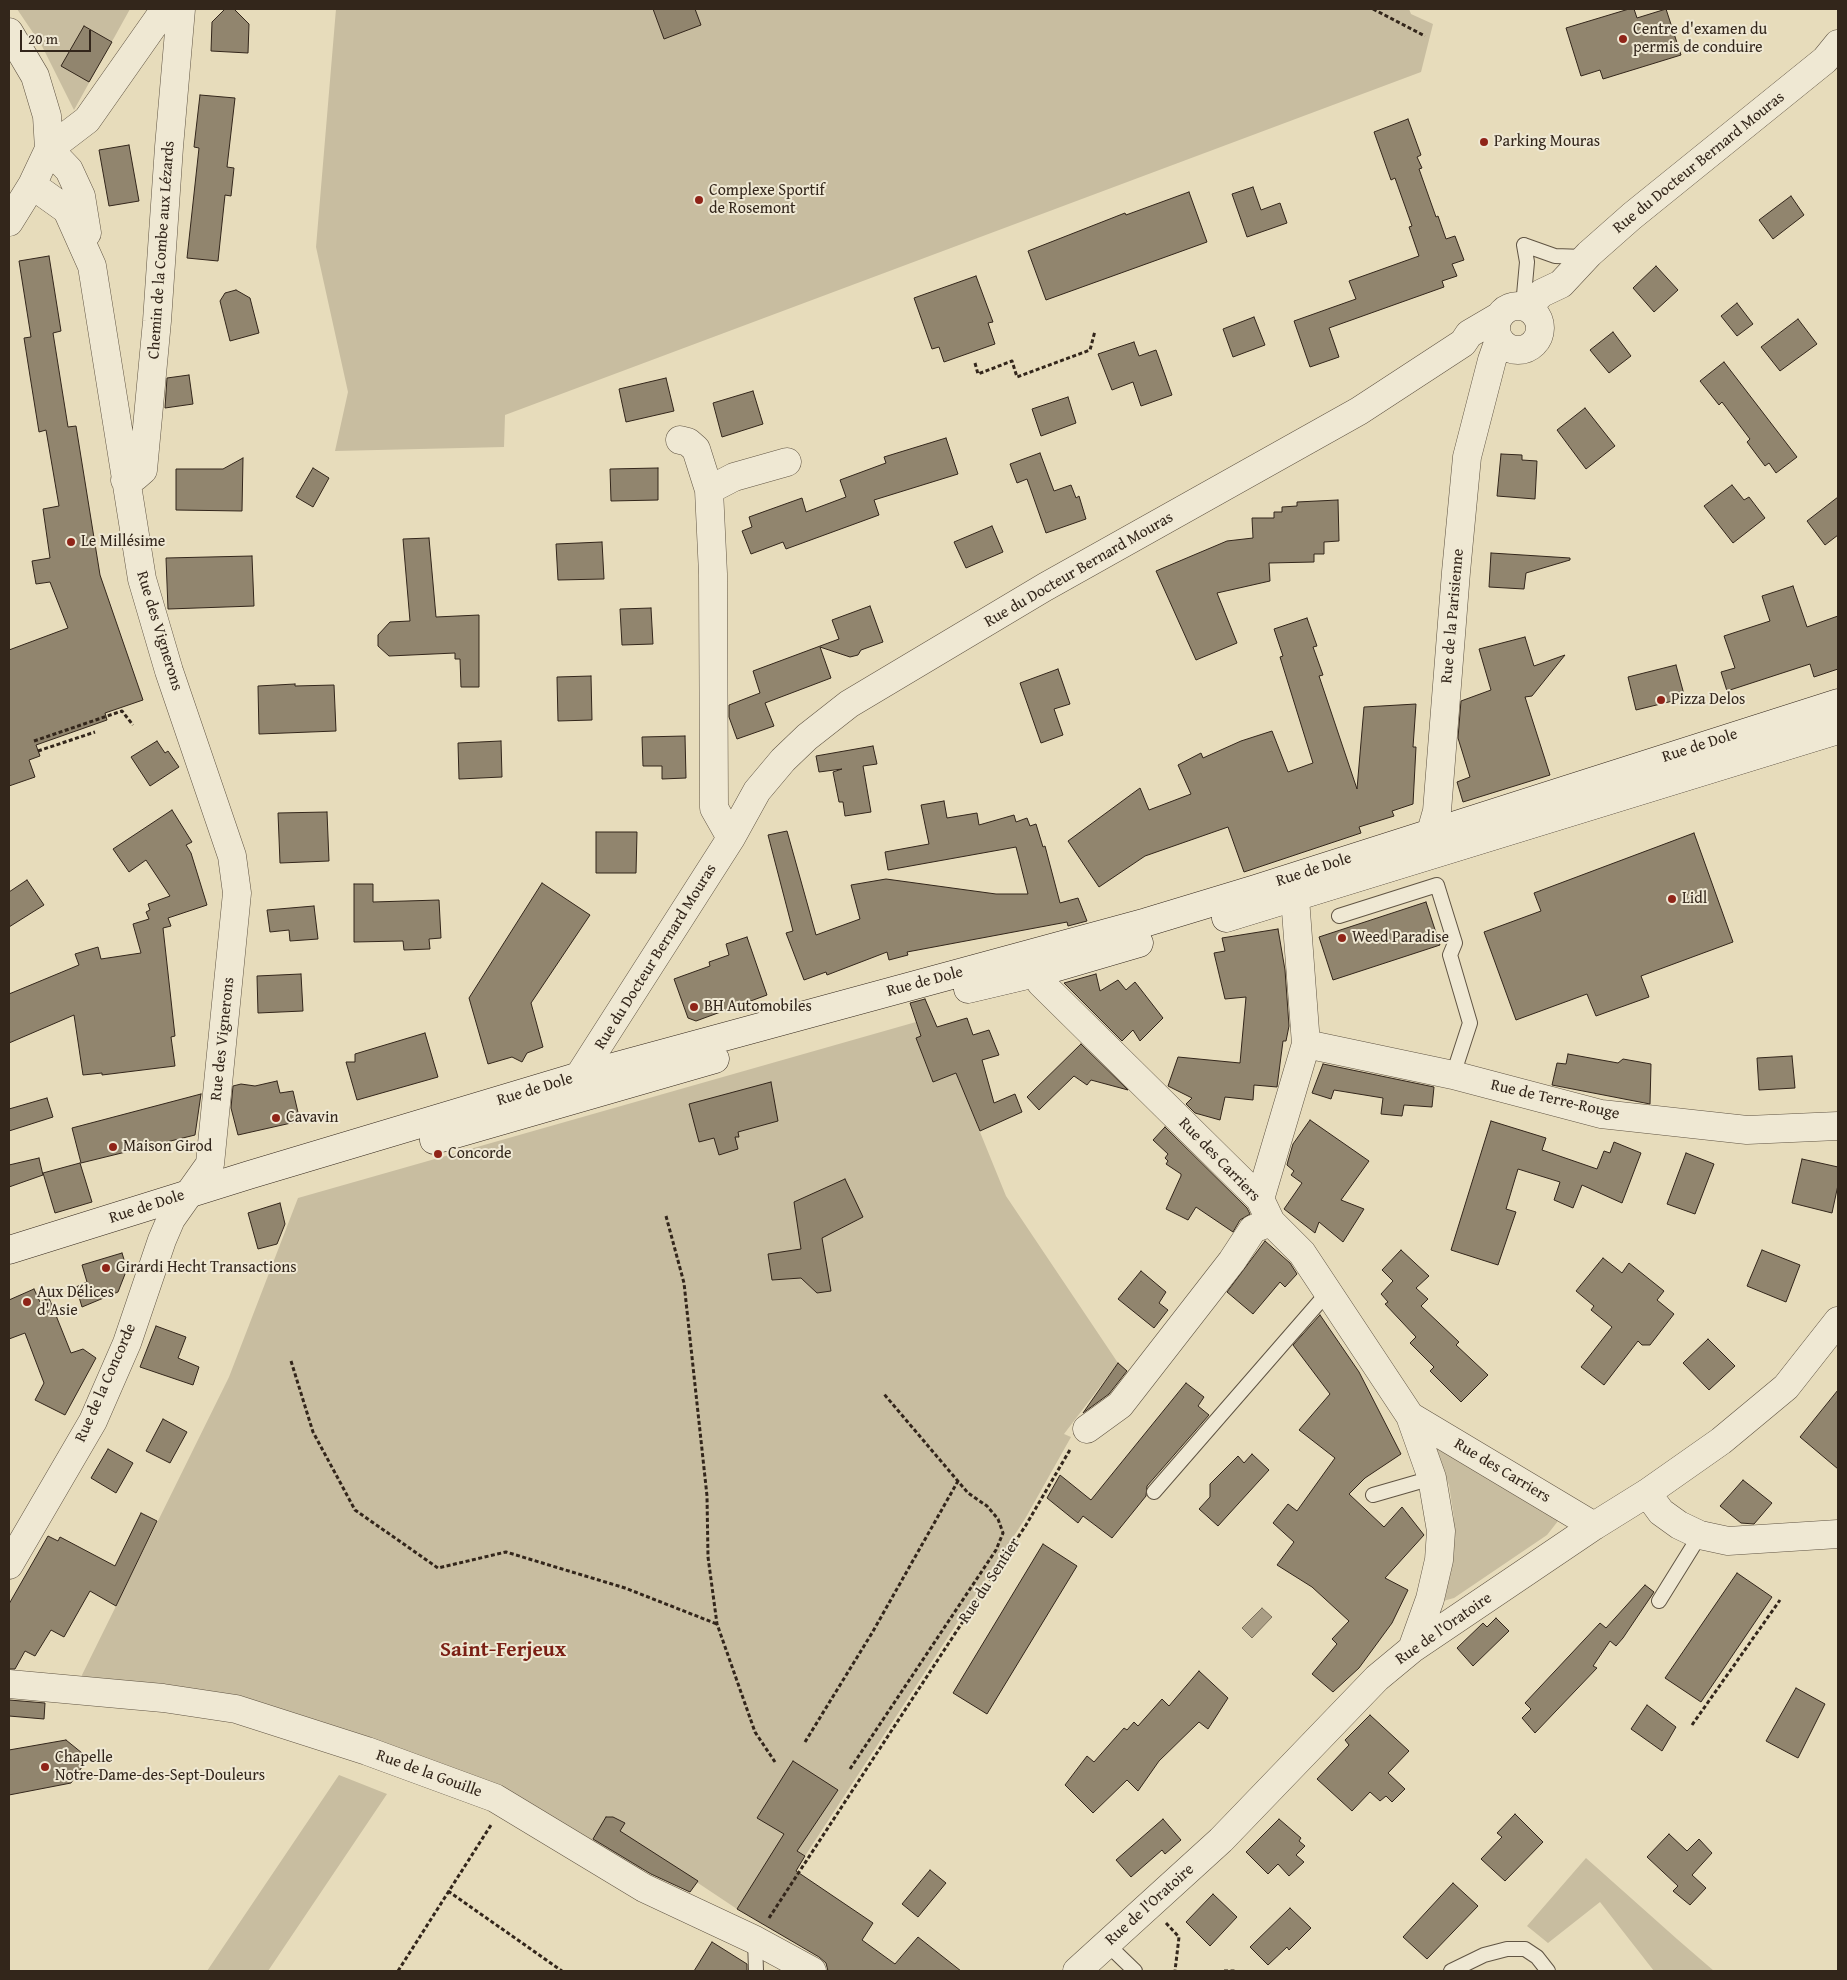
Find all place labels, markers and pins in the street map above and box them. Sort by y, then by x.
place label: Centre d'examen du permis de conduire [1633,20,1767,58]
marker: Centre d'examen du permis de conduire [1617,33,1629,45]
place label: Parking Mouras [1494,132,1600,152]
marker: Parking Mouras [1478,136,1490,148]
place label: Complexe Sportif de Rosemont [709,181,825,219]
marker: Complexe Sportif de Rosemont [693,194,705,206]
place label: Le Millésime [81,532,165,552]
marker: Le Millésime [65,536,77,548]
place label: Pizza Delos [1671,690,1745,710]
marker: Pizza Delos [1655,694,1667,706]
place label: Lidl [1682,889,1707,909]
marker: Lidl [1666,893,1678,905]
place label: Weed Paradise [1352,928,1449,948]
marker: Weed Paradise [1336,932,1348,944]
place label: BH Automobiles [704,997,812,1017]
marker: BH Automobiles [688,1001,700,1013]
place label: Cavavin [286,1108,338,1128]
marker: Cavavin [270,1112,282,1124]
place label: Maison Girod [123,1137,212,1157]
marker: Maison Girod [107,1141,119,1153]
place label: Concorde [448,1144,512,1164]
marker: Concorde [432,1148,444,1160]
place label: Girardi Hecht Transactions [116,1258,297,1278]
marker: Girardi Hecht Transactions [100,1262,112,1274]
place label: Aux Délices d'Asie [37,1283,114,1321]
marker: Aux Délices d'Asie [21,1296,33,1308]
place label: Chapelle Notre-Dame-des-Sept-Douleurs [55,1748,265,1786]
marker: Chapelle Notre-Dame-des-Sept-Douleurs [39,1761,51,1773]

